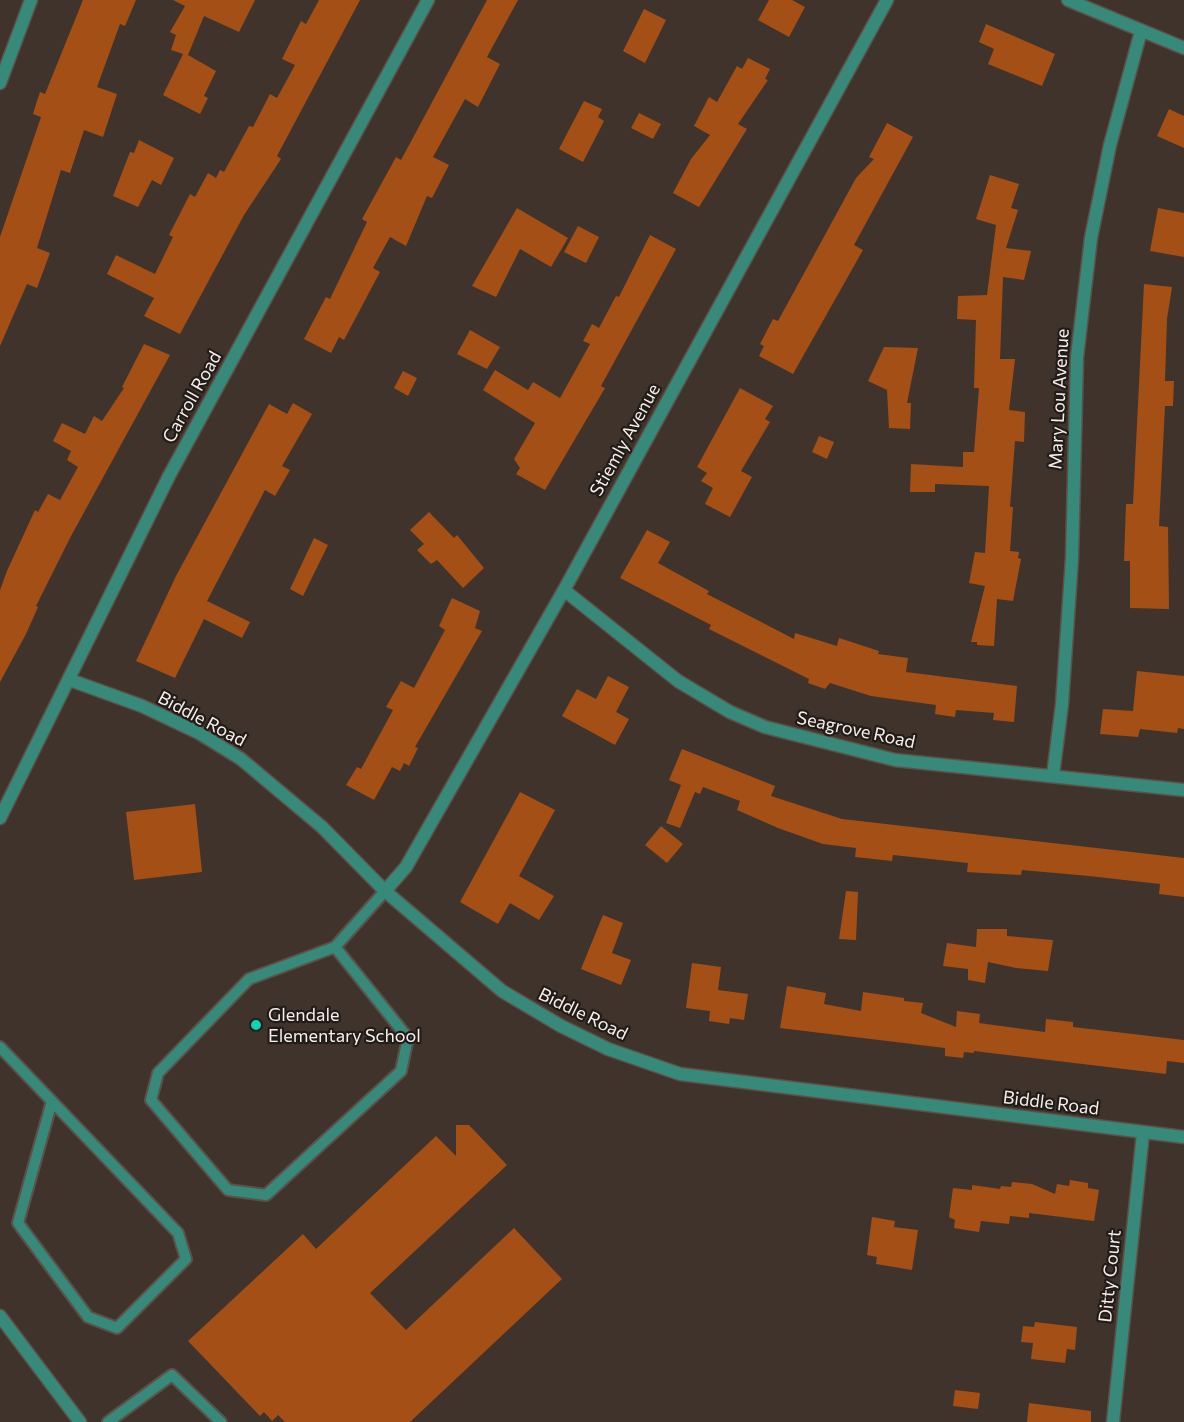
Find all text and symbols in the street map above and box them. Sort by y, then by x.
street label: Mary Lou Avenue [1045,328,1073,470]
street label: Carroll Road [158,348,226,446]
street label: Stiemly Avenue [585,380,665,500]
street label: Biddle Road [154,687,250,751]
street label: Seagrove Road [795,707,917,753]
street label: Biddle Road [535,983,631,1045]
place label: Glendale Elementary School [268,1004,421,1046]
marker: Glendale Elementary School [249,1018,263,1032]
street label: Biddle Road [1002,1086,1100,1120]
street label: Ditty Court [1094,1229,1126,1323]

